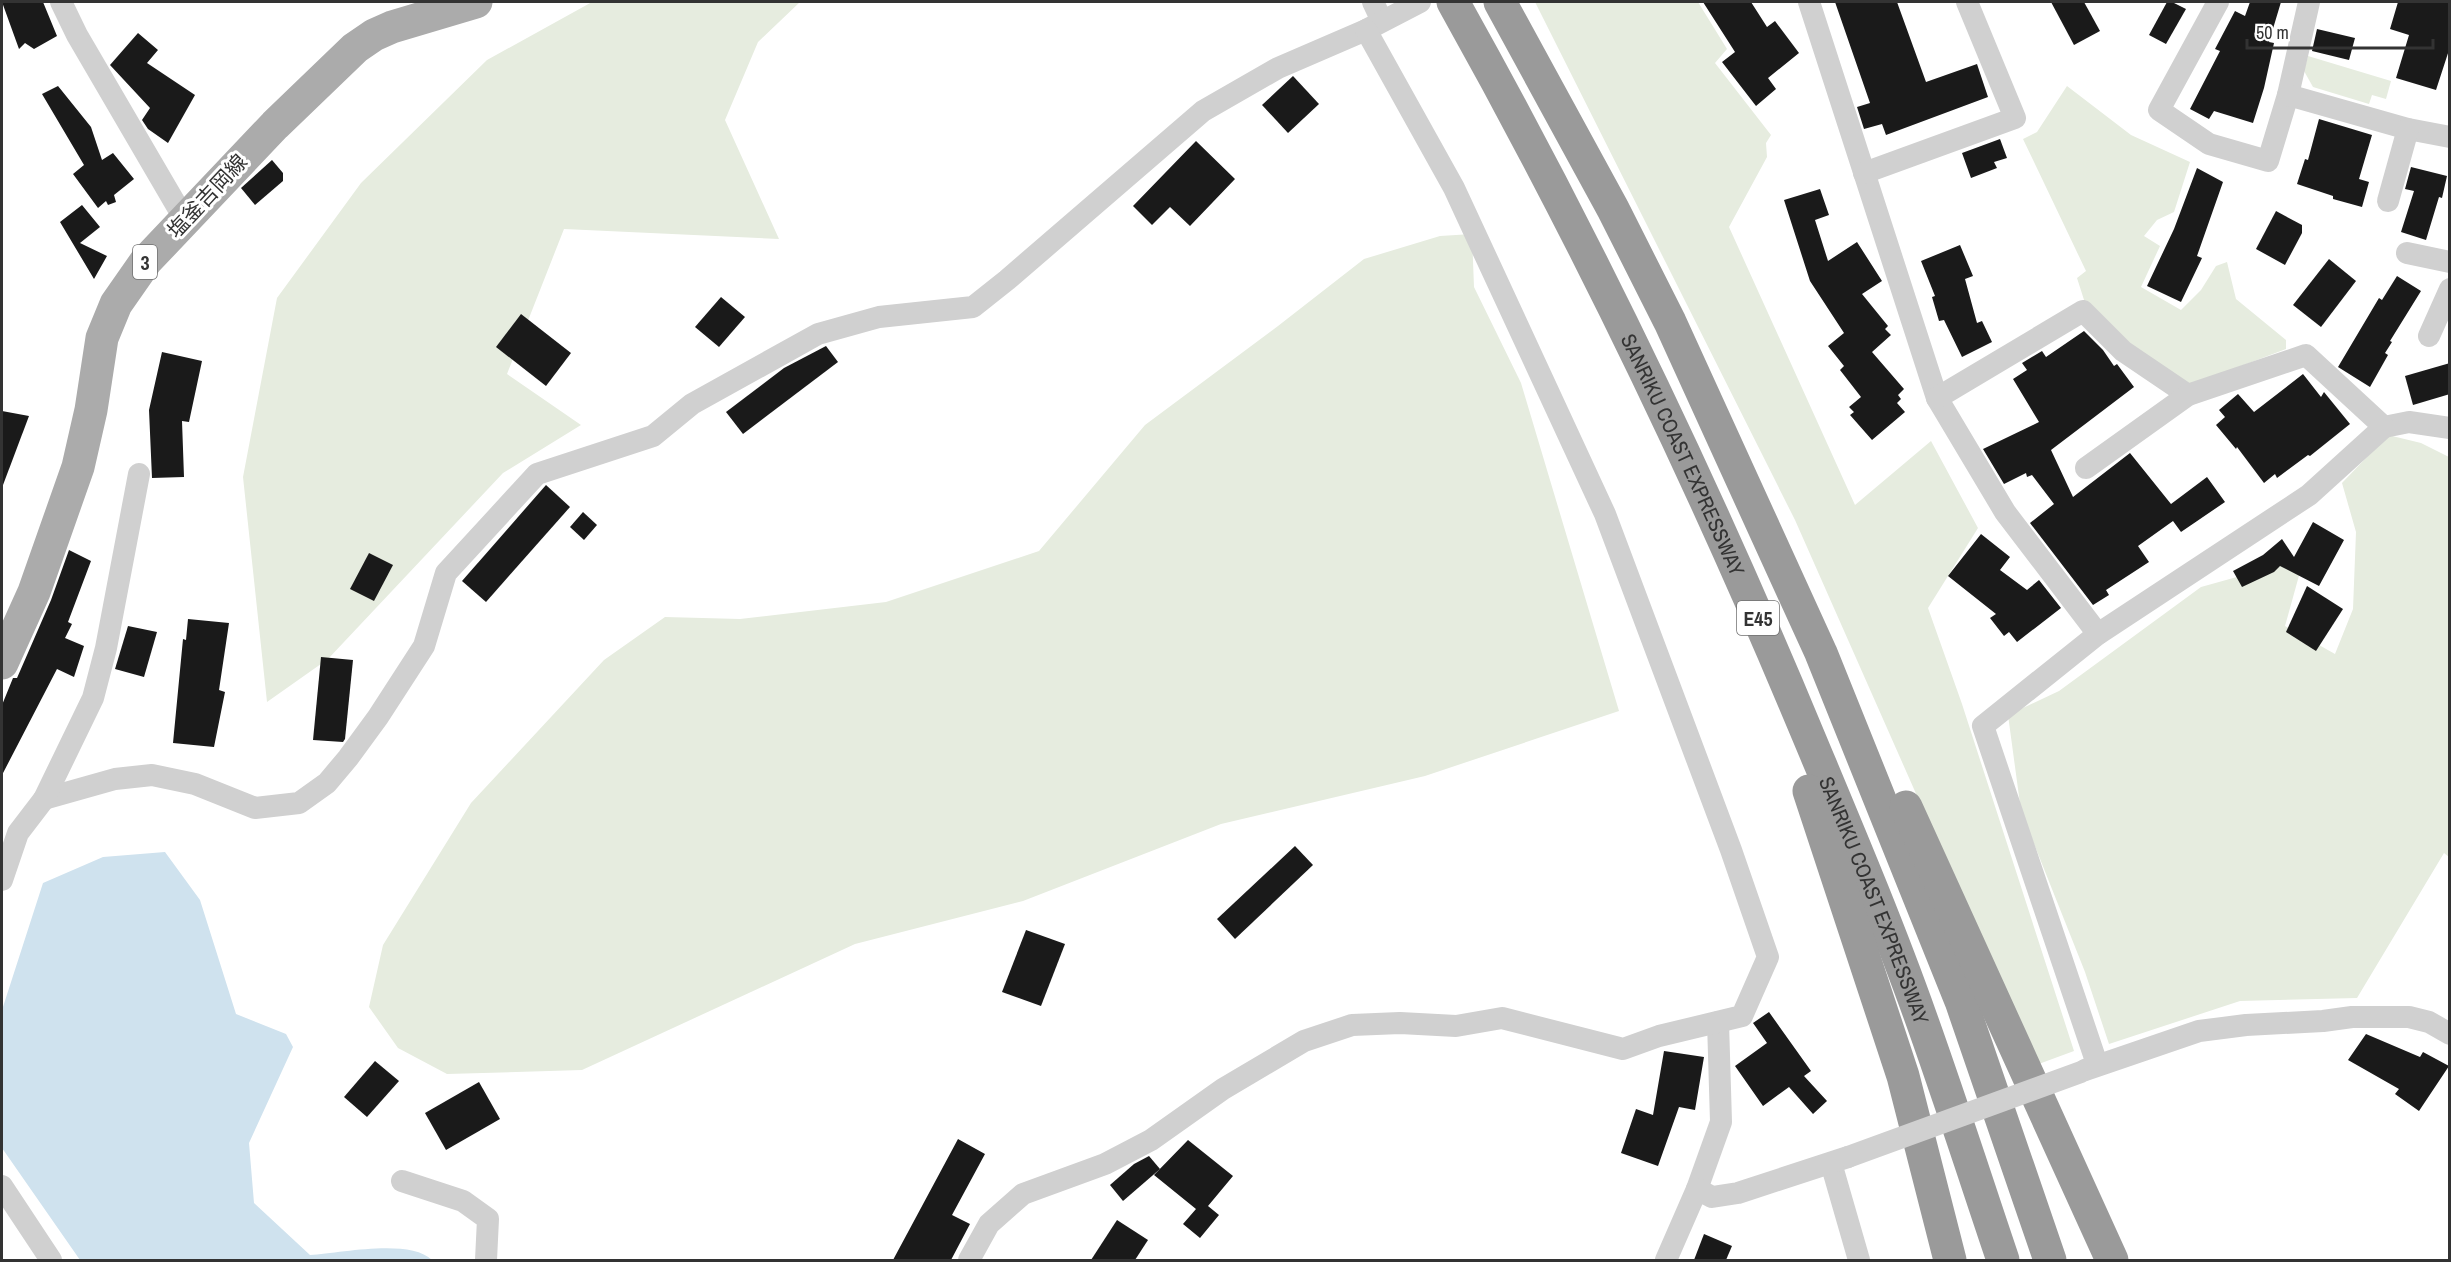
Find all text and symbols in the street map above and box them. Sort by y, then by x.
scale bar [2247,12,2433,50]
text: 50 m [2256,20,2289,45]
street label: 塩釜吉岡線 [161,148,253,244]
road number: 3 [133,245,157,279]
street label: SANRIKU COAST EXPRESSWAY [1614,329,1752,581]
road number: E45 [1737,601,1779,635]
street label: SANRIKU COAST EXPRESSWAY [1812,772,1937,1028]

